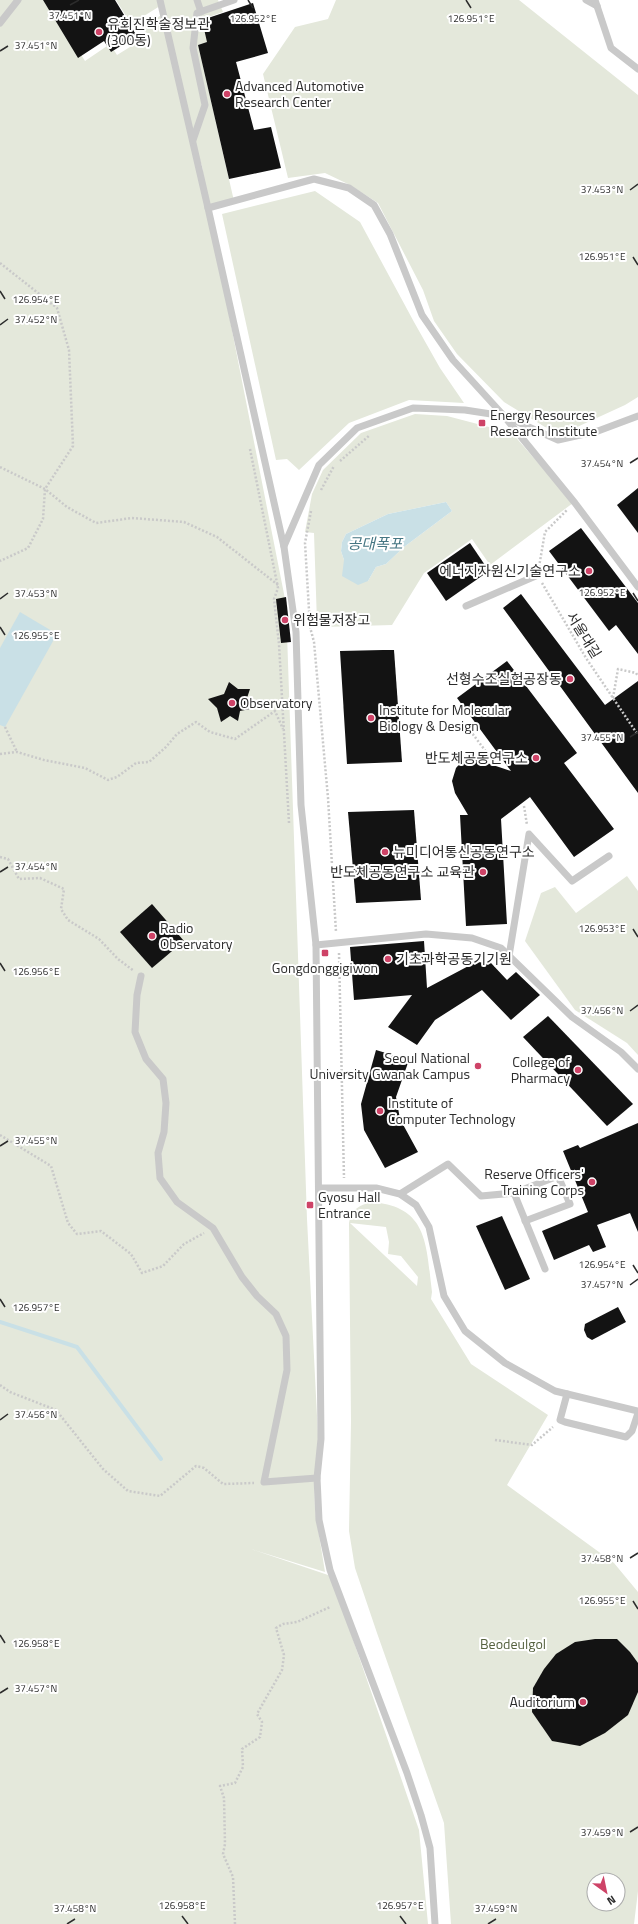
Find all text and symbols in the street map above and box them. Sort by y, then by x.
text: 37.451°N [49,8,91,23]
text: 126.952°E [230,11,277,26]
text: 126.951°E [448,11,495,26]
place label: 유회진학술정보관 (300동) [107,13,210,50]
marker: 유회진학술정보관 (300동) [94,27,104,37]
text: 37.451°N [15,38,57,53]
place label: Advanced Automotive Research Center [235,75,364,112]
marker: Advanced Automotive Research Center [222,89,232,99]
text: 37.453°N [581,182,623,197]
text: 126.951°E [579,249,626,264]
text: 126.954°E [13,292,60,307]
text: 37.452°N [15,312,57,327]
place label: Energy Resources Research Institute [490,404,597,441]
marker: Energy Resources Research Institute [477,418,487,428]
text: 37.454°N [581,456,623,471]
water label: 공대폭포 [347,532,404,555]
place label: 에너지자원신기술연구소 [439,560,581,581]
marker: 에너지자원신기술연구소 [584,566,594,576]
text: 126.952°E [579,585,626,600]
text: 37.453°N [15,586,57,601]
street label: 서울대길 [562,607,607,662]
place label: 위험물저장고 [293,609,370,630]
marker: 위험물저장고 [280,615,290,625]
text: 126.955°E [13,628,60,643]
place label: 선형수조실험공장동 [446,668,562,689]
marker: 선형수조실험공장동 [565,674,575,684]
place label: Observatory [240,692,313,713]
marker: Observatory [227,698,237,708]
place label: Institute for Molecular Biology & Design [379,699,510,736]
marker: Institute for Molecular Biology & Design [366,713,376,723]
text: 37.455°N [581,730,623,745]
place label: 반도체공동연구소 [425,747,528,768]
marker: 반도체공동연구소 [531,753,541,763]
place label: 뉴미디어통신공동연구소 [393,841,535,862]
marker: 뉴미디어통신공동연구소 [380,847,390,857]
text: 37.454°N [15,859,57,874]
place label: 반도체공동연구소 교육관 [330,861,475,882]
marker: 반도체공동연구소 교육관 [478,867,488,877]
place label: Radio Observatory [160,917,233,954]
text: 126.953°E [579,921,626,936]
marker: Radio Observatory [147,931,157,941]
marker: Gongdonggigiwon [320,948,330,958]
place label: 기초과학공동기기원 [396,948,512,969]
marker: 기초과학공동기기원 [383,954,393,964]
place label: Gongdonggigiwon [272,957,378,978]
text: 126.956°E [13,964,60,979]
text: 37.456°N [581,1003,623,1018]
place label: Seoul National University Gwanak Campus [309,1047,470,1084]
place label: College of Pharmacy [511,1051,570,1088]
marker: Seoul National University Gwanak Campus [473,1061,483,1071]
marker: College of Pharmacy [573,1065,583,1075]
place label: Institute of Computer Technology [388,1092,516,1129]
marker: Institute of Computer Technology [375,1106,385,1116]
text: 37.455°N [15,1133,57,1148]
place label: Reserve Officers' Training Corps [484,1163,584,1200]
marker: Reserve Officers' Training Corps [587,1177,597,1187]
place label: Gyosu Hall Entrance [318,1186,381,1223]
marker: Gyosu Hall Entrance [305,1200,315,1210]
text: 126.954°E [579,1257,626,1272]
text: 37.457°N [581,1277,623,1292]
text: 126.957°E [13,1300,60,1315]
text: 37.456°N [15,1407,57,1422]
text: 37.458°N [581,1551,623,1566]
text: 126.955°E [579,1593,626,1608]
park label: Beodeulgol [480,1633,546,1654]
text: 126.958°E [13,1636,60,1651]
text: 37.457°N [15,1681,57,1696]
place label: Auditorium [509,1691,575,1712]
marker: Auditorium [578,1697,588,1707]
text: 37.459°N [581,1825,623,1840]
north arrow [586,1872,626,1912]
text: N [604,1892,619,1909]
text: 126.958°E [159,1898,206,1913]
text: 126.957°E [377,1898,424,1913]
text: 37.458°N [54,1901,96,1916]
text: 37.459°N [475,1901,517,1916]

